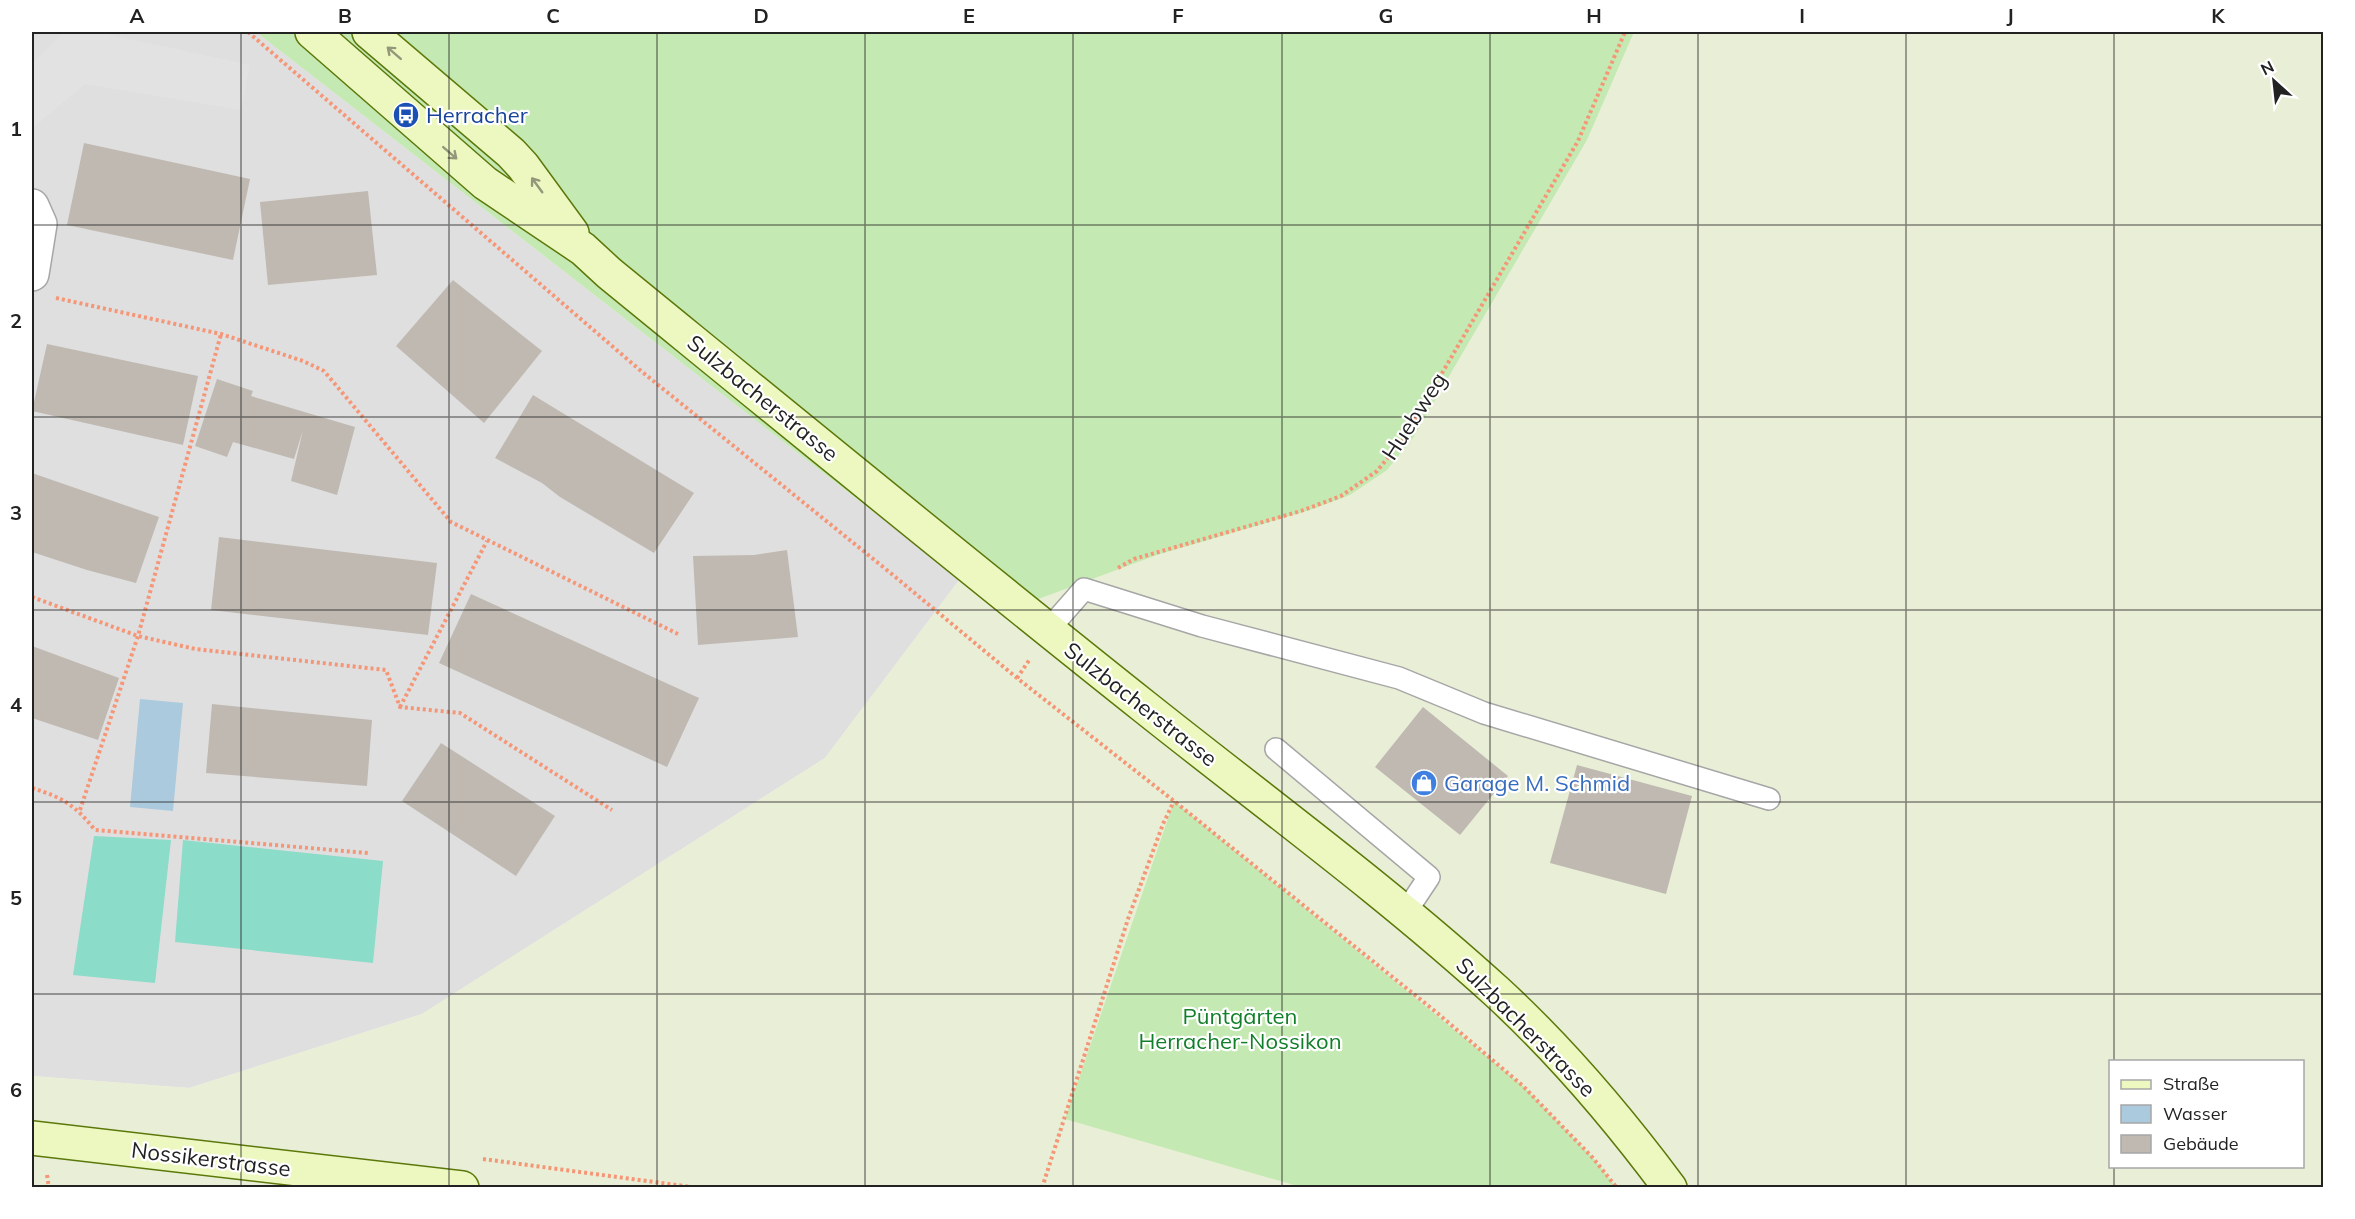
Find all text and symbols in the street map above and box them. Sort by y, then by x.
text: A [130,3,145,28]
text: B [338,3,352,28]
text: C [546,3,560,28]
text: D [753,3,769,28]
text: E [963,3,975,28]
text: F [1172,3,1184,28]
text: G [1379,3,1393,28]
text: H [1586,3,1602,28]
text: I [1799,3,1805,28]
text: J [2006,3,2014,28]
text: K [2211,3,2225,28]
one-way arrow [387,46,402,60]
north arrow [2244,51,2304,111]
text: N [2257,56,2277,79]
bus stop icon: Herracher [391,100,421,130]
place label: Herracher [426,101,528,129]
text: 1 [10,116,22,141]
one-way arrow [442,146,457,160]
one-way arrow [531,177,543,193]
text: 2 [10,308,22,333]
street label: Sulzbacherstrasse [682,328,844,468]
street label: Huebweg [1375,367,1453,465]
text: 3 [10,500,22,525]
street label: Sulzbacherstrasse [1059,636,1223,772]
text: 4 [10,692,22,717]
shop icon: Garage M. Schmid [1409,768,1439,798]
place label: Garage M. Schmid [1444,769,1630,797]
text: 5 [10,885,22,910]
street label: Sulzbacherstrasse [1450,951,1602,1103]
park label: Püntgärten Herracher-Nossikon [1138,1002,1342,1055]
legend [2109,1060,2304,1168]
text: Straße [2163,1072,2219,1095]
text: 6 [10,1077,22,1102]
text: Wasser [2163,1102,2227,1125]
text: Gebäude [2163,1132,2239,1155]
street label: Nossikerstrasse [130,1135,292,1183]

